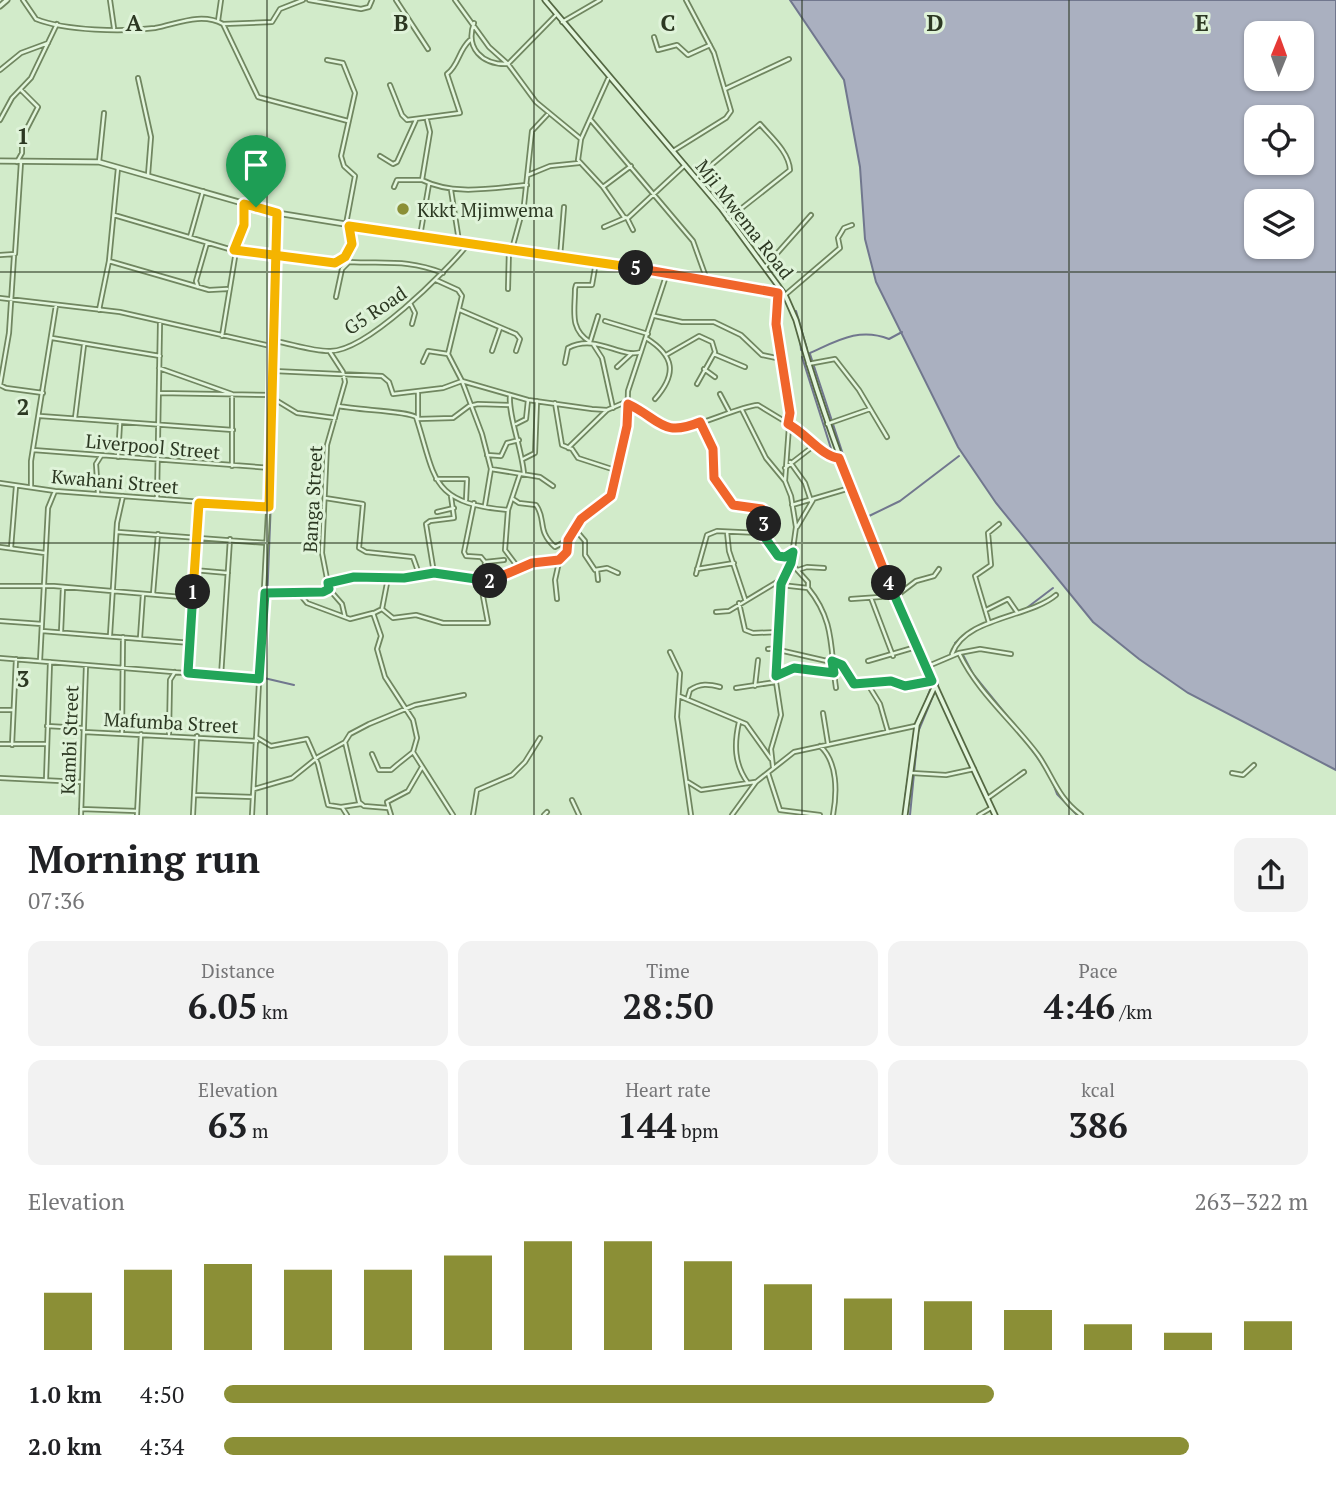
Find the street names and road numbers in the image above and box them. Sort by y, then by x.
street label: Mji Mwema Road [691,154,800,284]
street label: G5 Road [339,280,411,340]
street label: Liverpool Street [85,428,221,464]
street label: Banga Street [297,445,327,553]
street label: Kwahani Street [50,463,180,499]
street label: Kambi Street [55,685,83,795]
street label: Mafumba Street [103,706,239,738]

